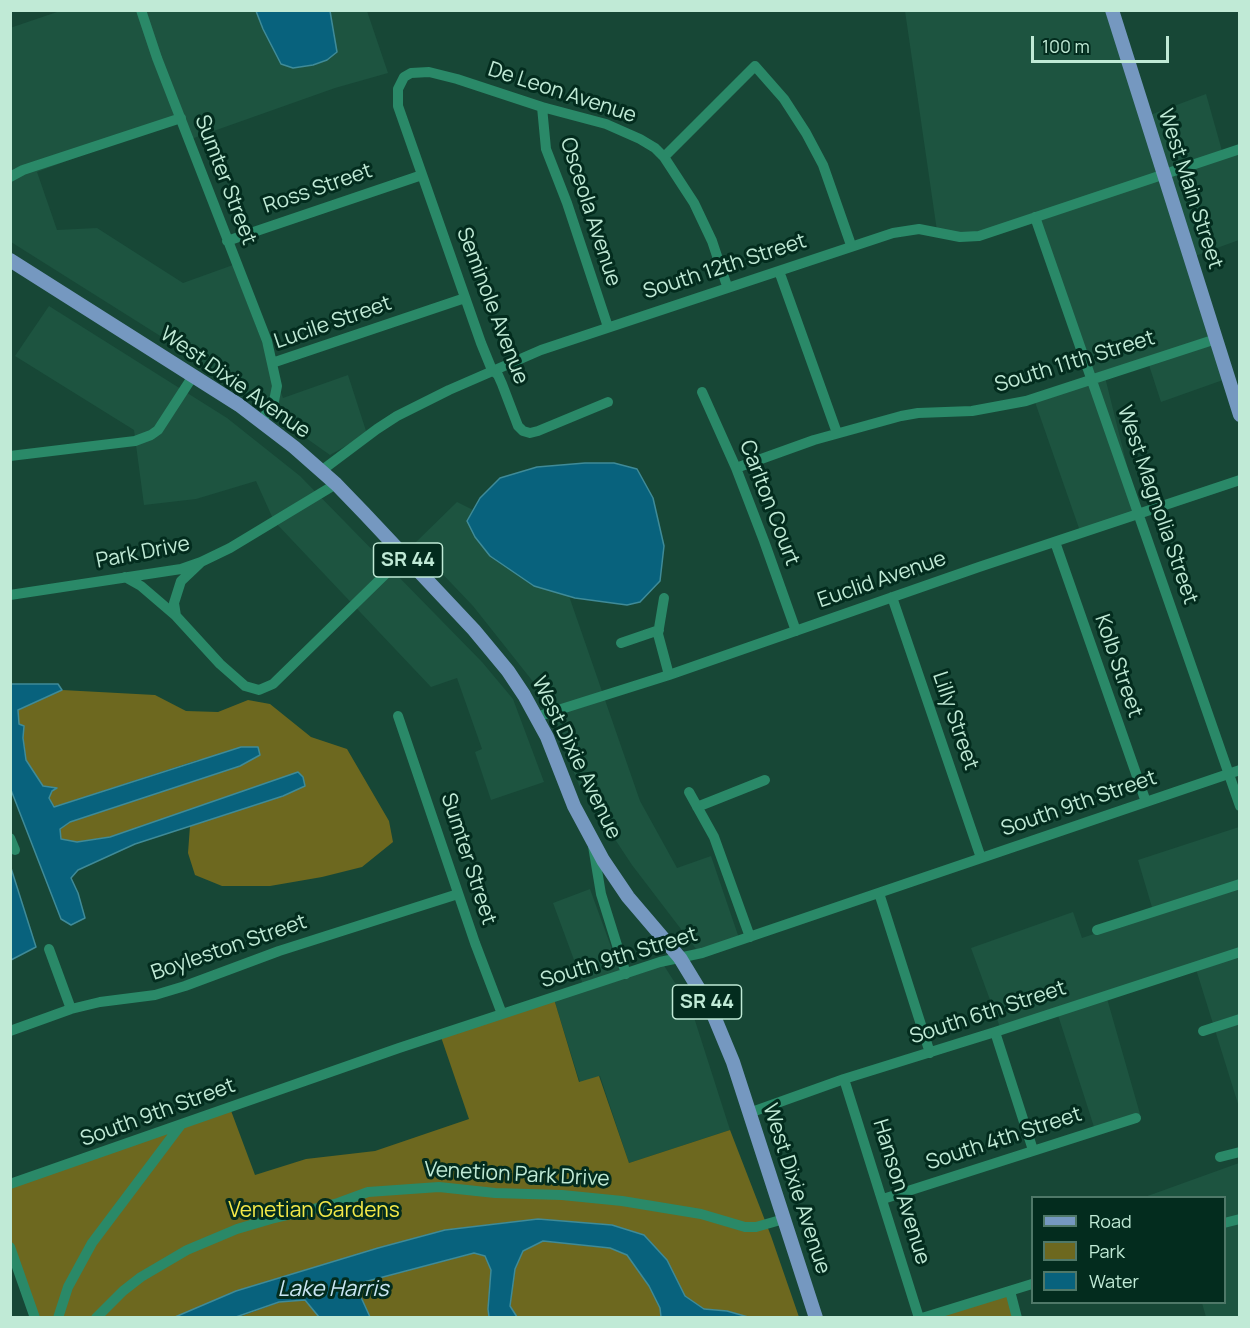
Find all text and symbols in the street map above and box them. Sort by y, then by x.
scale bar [1034,24,1172,62]
text: 100 m [1042,34,1090,58]
street label: De Leon Avenue [485,57,639,129]
street label: West Main Street [1152,106,1228,272]
street label: Sumter Street [189,112,261,248]
street label: Osceola Avenue [554,134,626,290]
street label: Ross Street [260,159,376,219]
street label: Seminole Avenue [451,224,533,388]
street label: South 12th Street [640,229,810,305]
street label: Lucile Street [271,291,395,355]
street label: West Dixie Avenue [155,322,315,444]
street label: South 11th Street [992,326,1158,398]
street label: West Magnolia Street [1111,402,1203,608]
street label: Carlton Court [734,437,804,569]
street label: Park Drive [94,532,192,574]
road number: SR 44 [374,543,442,577]
street label: Euclid Avenue [815,546,949,614]
street label: Kolb Street [1089,611,1147,721]
street label: Lilly Street [926,668,984,774]
street label: West Dixie Avenue [526,673,626,843]
street label: South 9th Street [998,766,1160,842]
street label: Sumter Street [435,790,501,928]
street label: Boyleston Street [148,910,310,986]
street label: South 9th Street [538,922,700,994]
street label: South 6th Street [907,976,1069,1050]
road number: SR 44 [672,985,742,1019]
street label: South 9th Street [77,1073,239,1153]
street label: West Dixie Avenue [757,1101,835,1277]
street label: South 4th Street [923,1102,1085,1176]
street label: Hanson Avenue [867,1116,935,1268]
street label: Venetion Park Drive [424,1158,610,1192]
legend [1031,1196,1226,1304]
park label: Venetian Gardens [228,1198,400,1224]
text: Road [1089,1209,1132,1233]
text: Park [1089,1239,1125,1263]
text: Water [1089,1269,1139,1293]
water label: Lake Harris [277,1277,389,1303]

